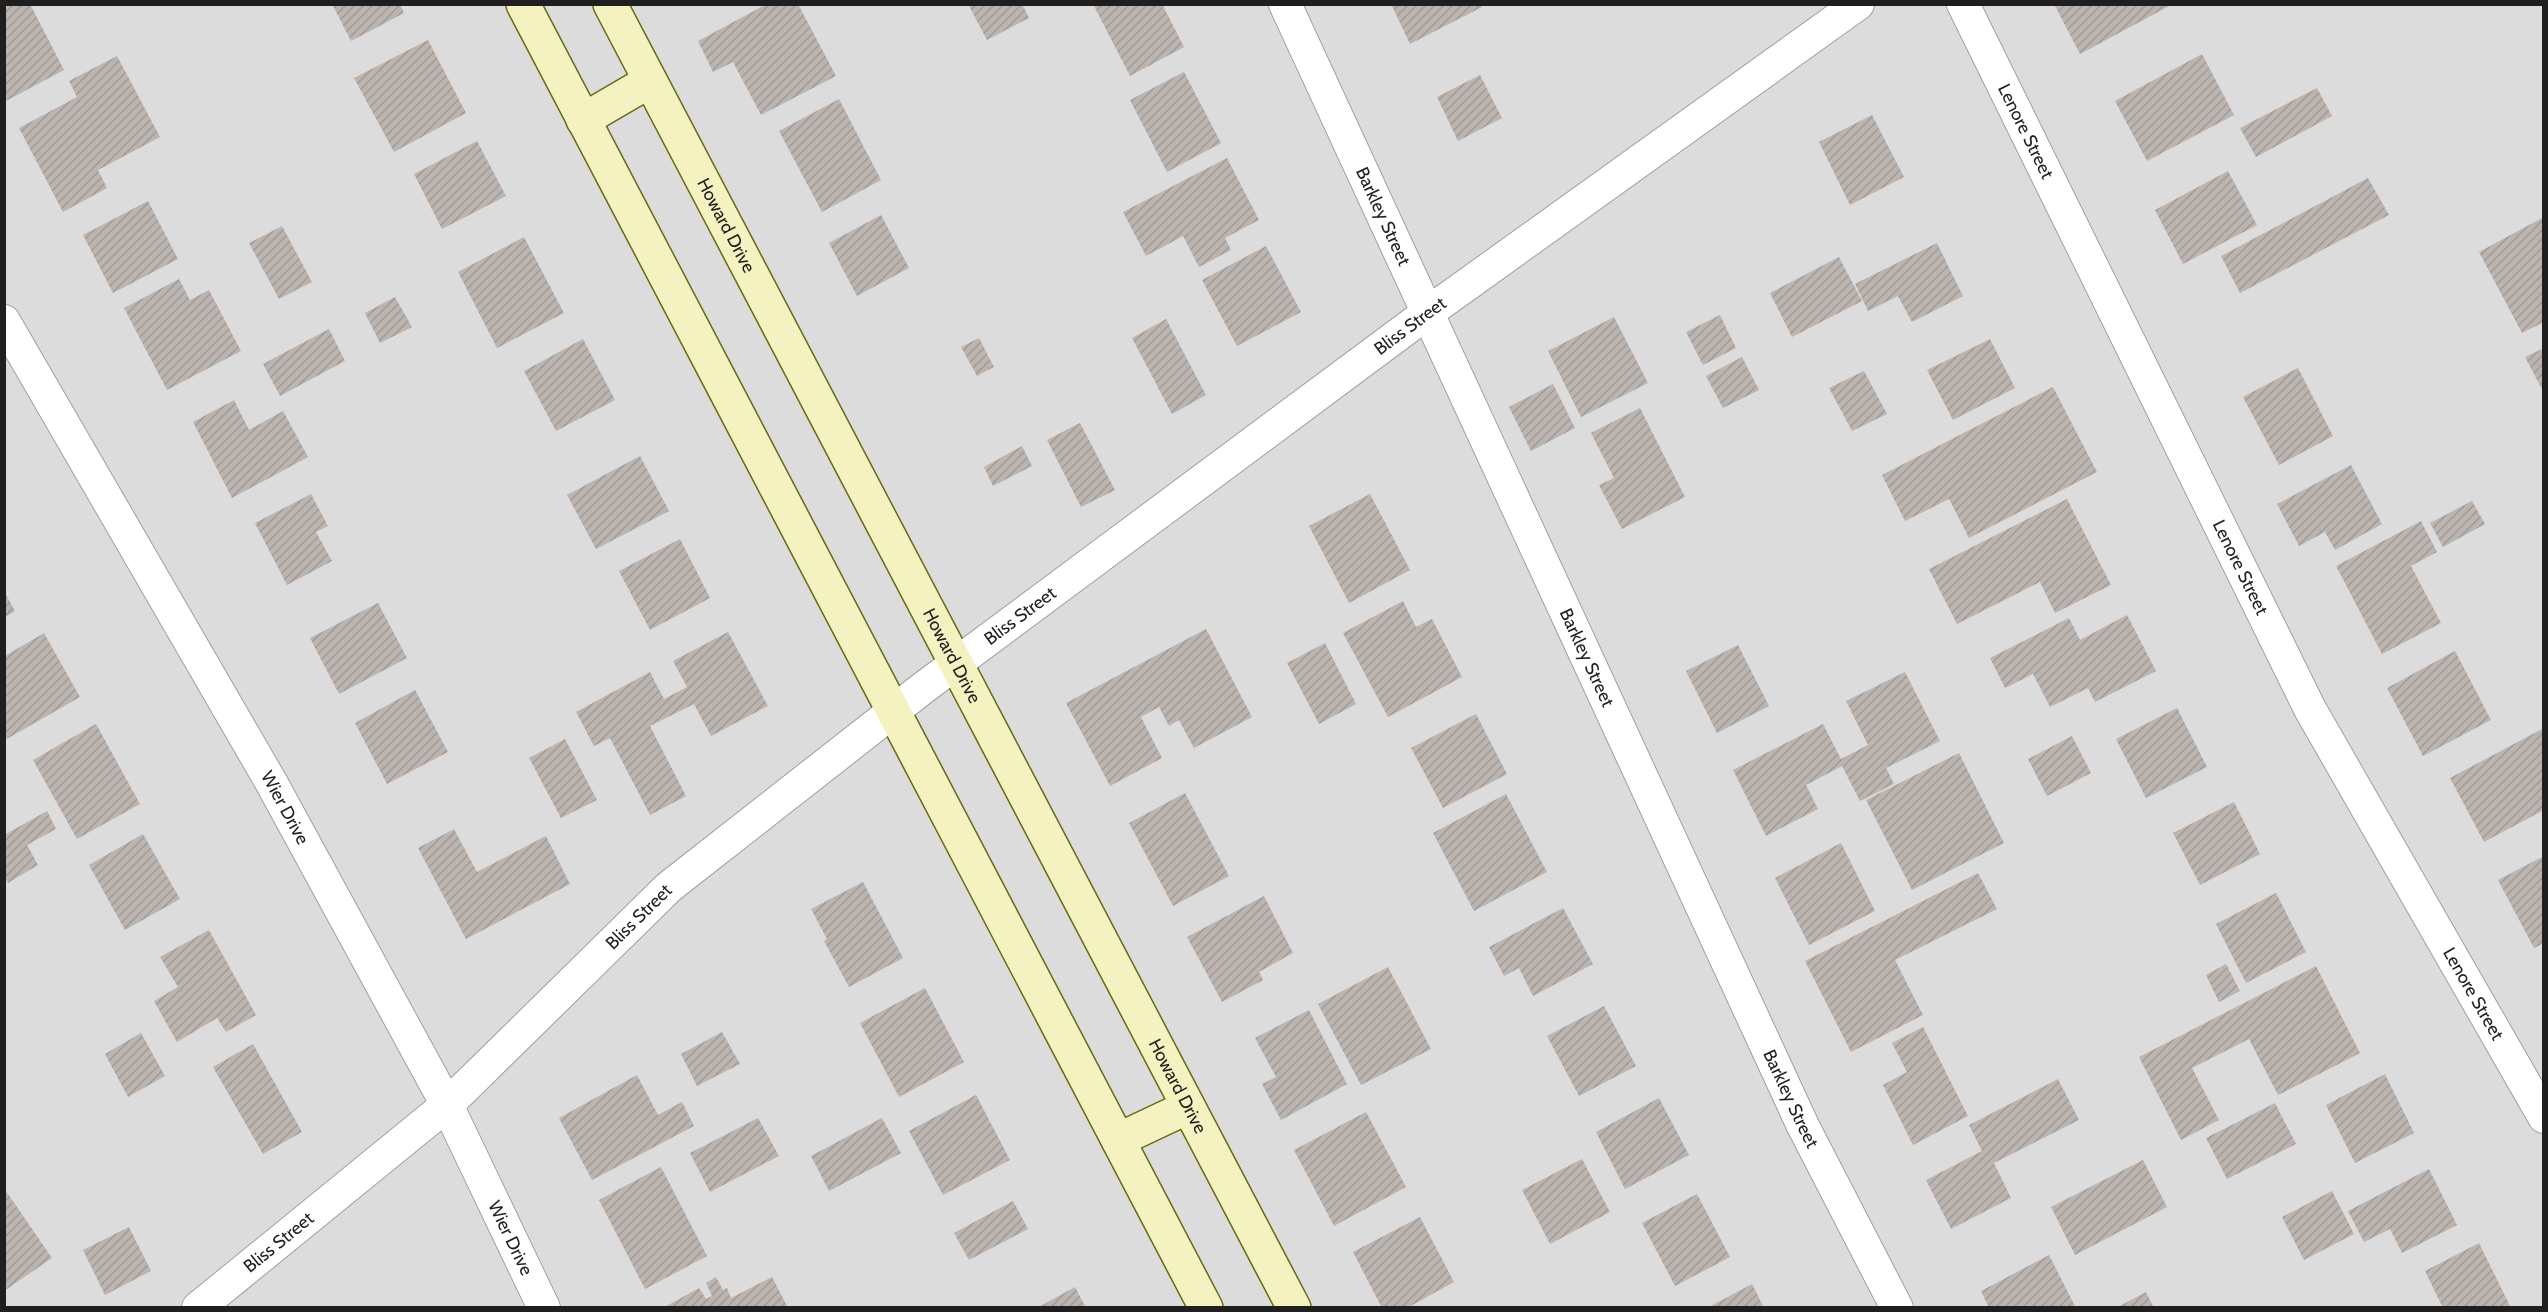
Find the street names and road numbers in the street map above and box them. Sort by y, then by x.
street label: Lenore Street [1993,80,2058,183]
street label: Barkley Street [1351,164,1415,269]
street label: Howard Drive [692,174,760,276]
street label: Bliss Street [1370,292,1450,360]
street label: Lenore Street [2208,516,2273,619]
street label: Bliss Street [980,582,1060,650]
street label: Howard Drive [918,605,986,707]
street label: Barkley Street [1555,605,1619,710]
street label: Wier Drive [256,767,314,848]
street label: Bliss Street [601,879,676,954]
street label: Lenore Street [2438,944,2508,1044]
street label: Howard Drive [1144,1035,1212,1137]
street label: Barkley Street [1758,1046,1823,1152]
street label: Wier Drive [483,1197,538,1279]
street label: Bliss Street [239,1207,318,1277]

